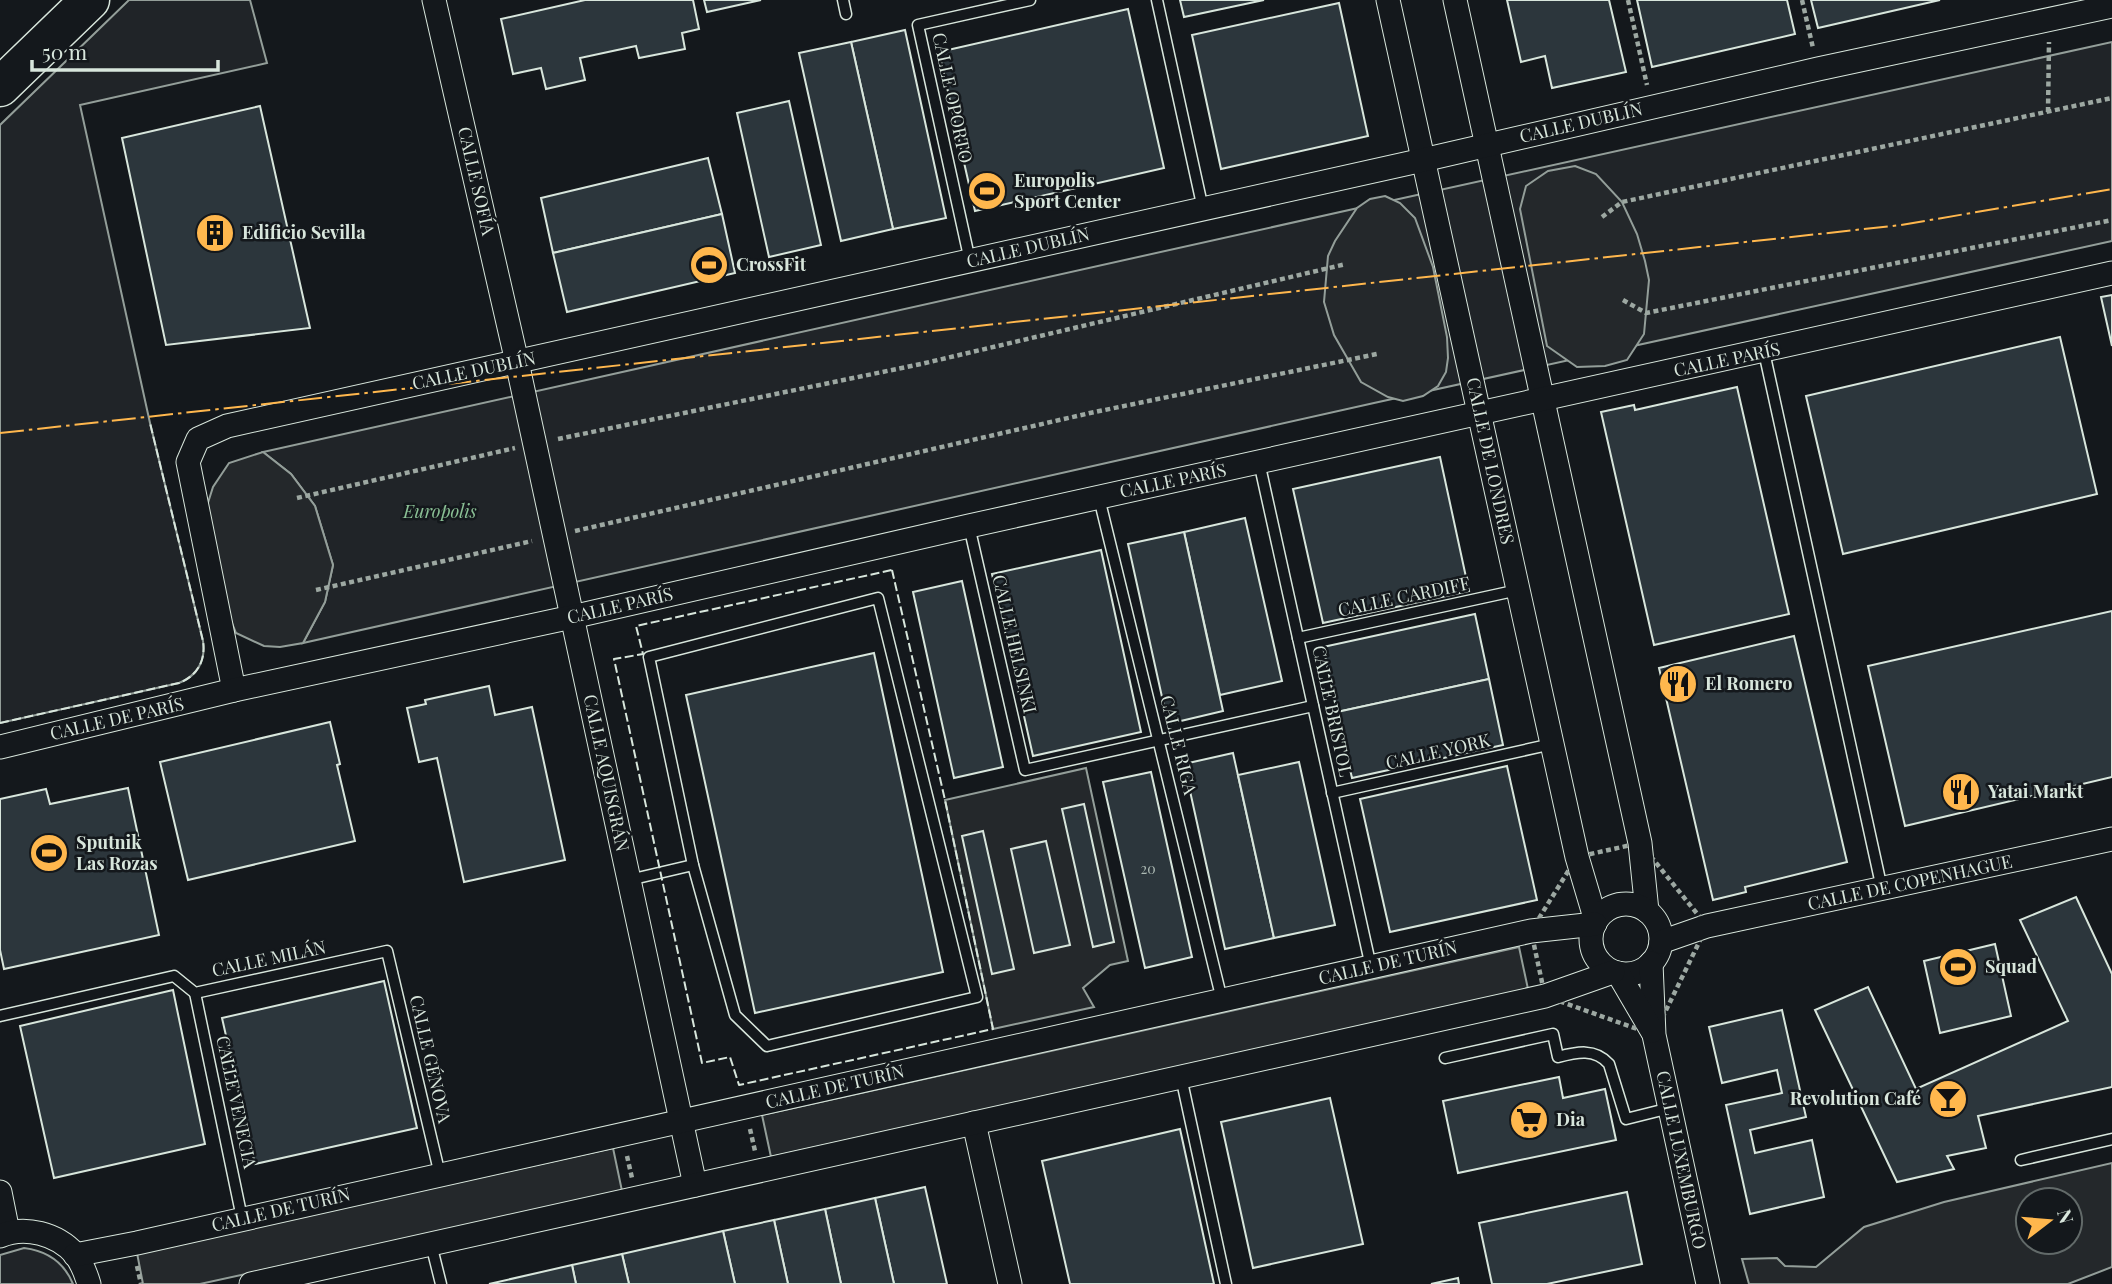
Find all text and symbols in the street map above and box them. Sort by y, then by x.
scale bar [32,28,217,72]
street label: CALLE OPORTO [927,30,979,165]
text: 50 m [42,37,88,65]
street label: CALLE DUBLÍN [1517,96,1645,148]
street label: CALLE SOFÍA [453,124,501,238]
place label: Europolis Sport Center [1014,168,1121,213]
sports icon: Europolis Sport Center [966,170,1008,212]
building icon: Edificio Sevilla [194,212,236,254]
place label: Edificio Sevilla [242,220,366,244]
street label: CALLE DUBLÍN [964,221,1092,273]
sports icon: CrossFit [688,244,730,286]
place label: CrossFit [736,252,807,276]
street label: CALLE PARÍS [1671,336,1782,382]
street label: CALLE DUBLÍN [410,345,538,395]
street label: CALLE DE LONDRES [1462,375,1520,546]
street label: CALLE PARÍS [1117,457,1228,503]
park label: Europolis [402,499,477,523]
street label: CALLE CARDIFF [1336,570,1472,622]
street label: CALLE HELSINKI [987,572,1043,715]
street label: CALLE PARÍS [564,581,675,629]
street label: CALLE BRISTOL [1307,643,1359,779]
restaurant icon: El Romero [1657,663,1699,705]
place label: El Romero [1705,671,1792,695]
street label: CALLE DE PARÍS [48,691,186,745]
street label: CALLE AQUISGRÁN [579,692,635,854]
street label: CALLE RIGA [1155,693,1203,798]
street label: CALLE YORK [1383,727,1492,775]
restaurant icon: Yatai Markt [1940,771,1982,813]
place label: Yatai Markt [1987,779,2084,803]
place label: Sputnik Las Rozas [76,830,158,875]
sports icon: Sputnik Las Rozas [28,832,70,874]
street label: CALLE DE COPENHAGUE [1805,849,2014,915]
house number: 20 [1140,859,1156,878]
street label: CALLE MILÁN [210,934,328,982]
street label: CALLE DE TURÍN [1316,934,1460,990]
sports icon: Squad [1937,946,1979,988]
place label: Squad [1985,954,2037,978]
street label: CALLE GÉNOVA [405,992,458,1126]
street label: CALLE VENECIA [211,1033,263,1171]
street label: CALLE DE TURÍN [763,1058,907,1114]
street label: CALLE LUXEMBURGO [1651,1068,1713,1251]
bar icon: Revolution Café [1927,1078,1969,1120]
place label: Revolution Café [1790,1086,1921,1110]
supermarket icon: Dia [1508,1099,1550,1141]
place label: Dia [1556,1107,1586,1131]
street label: CALLE DE TURÍN [209,1181,353,1237]
north arrow [2014,1186,2084,1256]
text: N [2052,1206,2081,1226]

